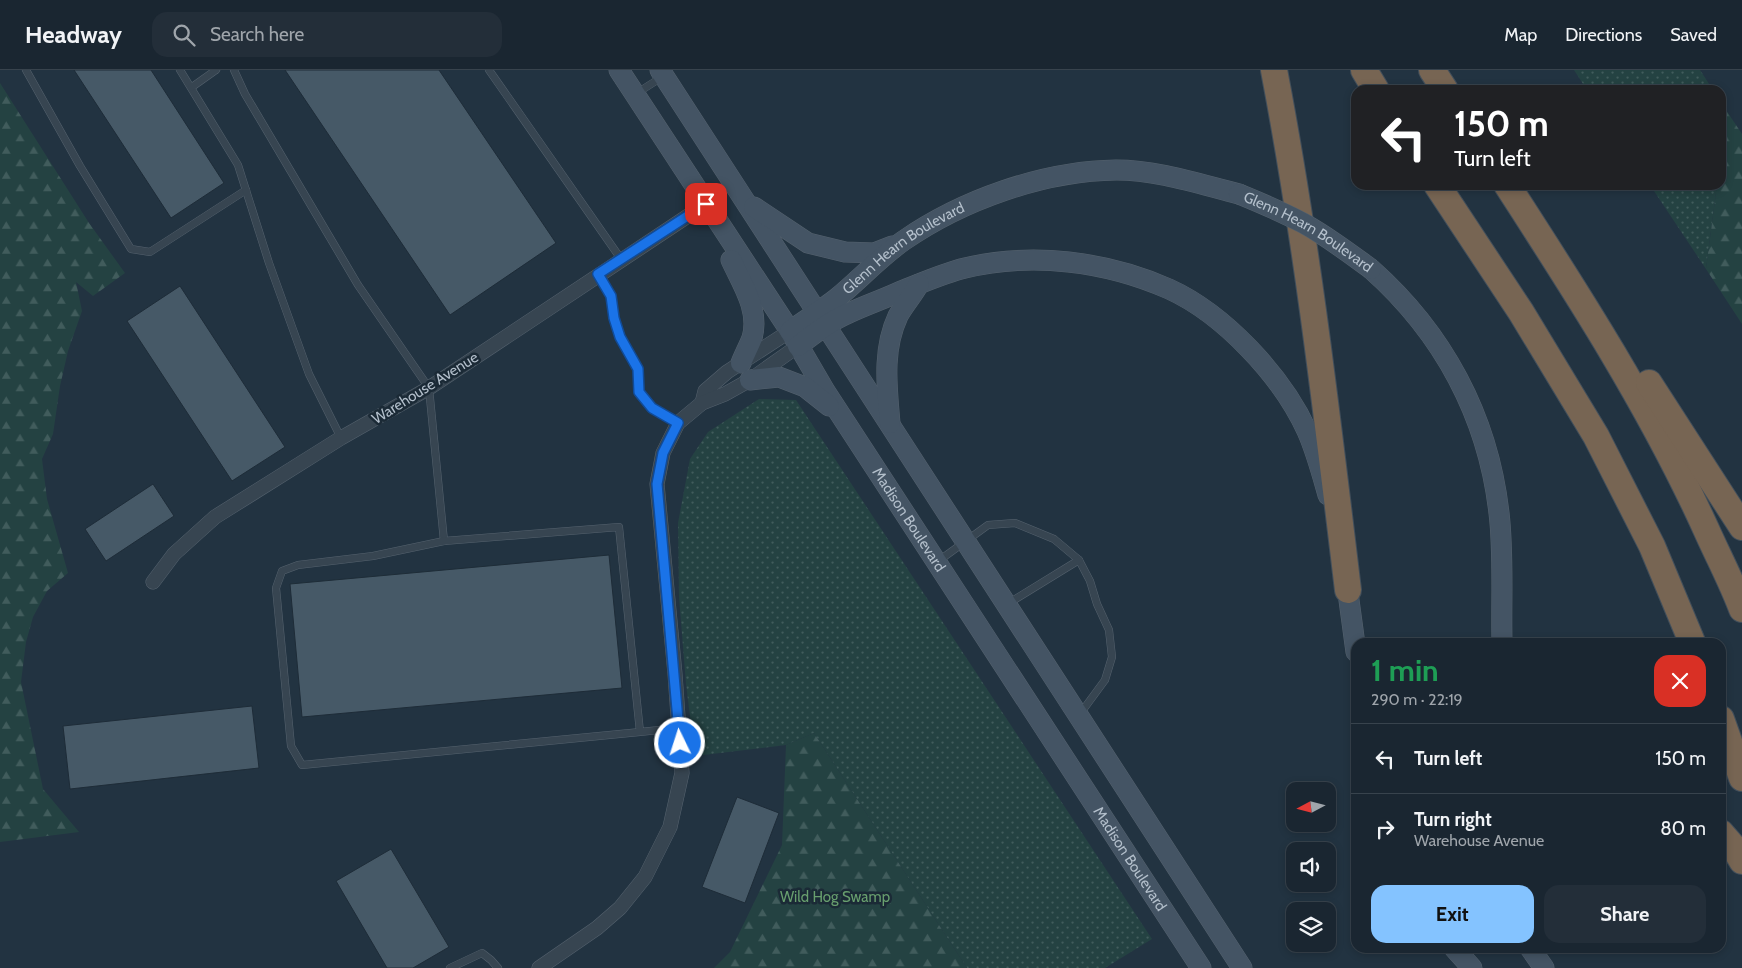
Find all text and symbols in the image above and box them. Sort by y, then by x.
search box [152,12,502,57]
text: Headway [25,20,122,49]
icon: search [170,21,198,49]
text: Search here [210,23,304,46]
text: Map [1504,24,1537,46]
text: Directions [1565,24,1642,46]
text: Saved [1670,24,1717,46]
text: 150 m [1454,102,1549,145]
icon: left [1371,105,1436,170]
text: Turn left [1454,145,1531,172]
pin [685,183,727,225]
street label: Glenn Hearn Boulevard [1241,188,1376,276]
icon: arrive [692,190,720,218]
street label: Glenn Hearn Boulevard [839,199,967,298]
street label: Warehouse Avenue [368,348,482,428]
street label: Madison Boulevard [868,464,949,575]
text: 1 min [1371,652,1439,689]
button: close [1654,655,1706,707]
text: 290 m · 22:19 [1371,690,1463,709]
position arrow [653,716,705,768]
icon: left [1371,745,1399,773]
text: Turn left [1414,747,1482,770]
text: 150 m [1655,747,1706,770]
north arrow [1286,782,1336,832]
map controls [1286,782,1336,952]
street label: Madison Boulevard [1089,803,1170,914]
text: Turn right [1414,808,1492,831]
icon: right [1371,815,1399,843]
text: 80 m [1660,817,1706,840]
text: Warehouse Avenue [1414,831,1544,850]
button: sound [1286,842,1336,892]
button: Exit [1371,885,1534,943]
button: Share [1544,885,1706,943]
park label: Wild Hog Swamp [780,888,890,906]
button: layers [1286,902,1336,952]

